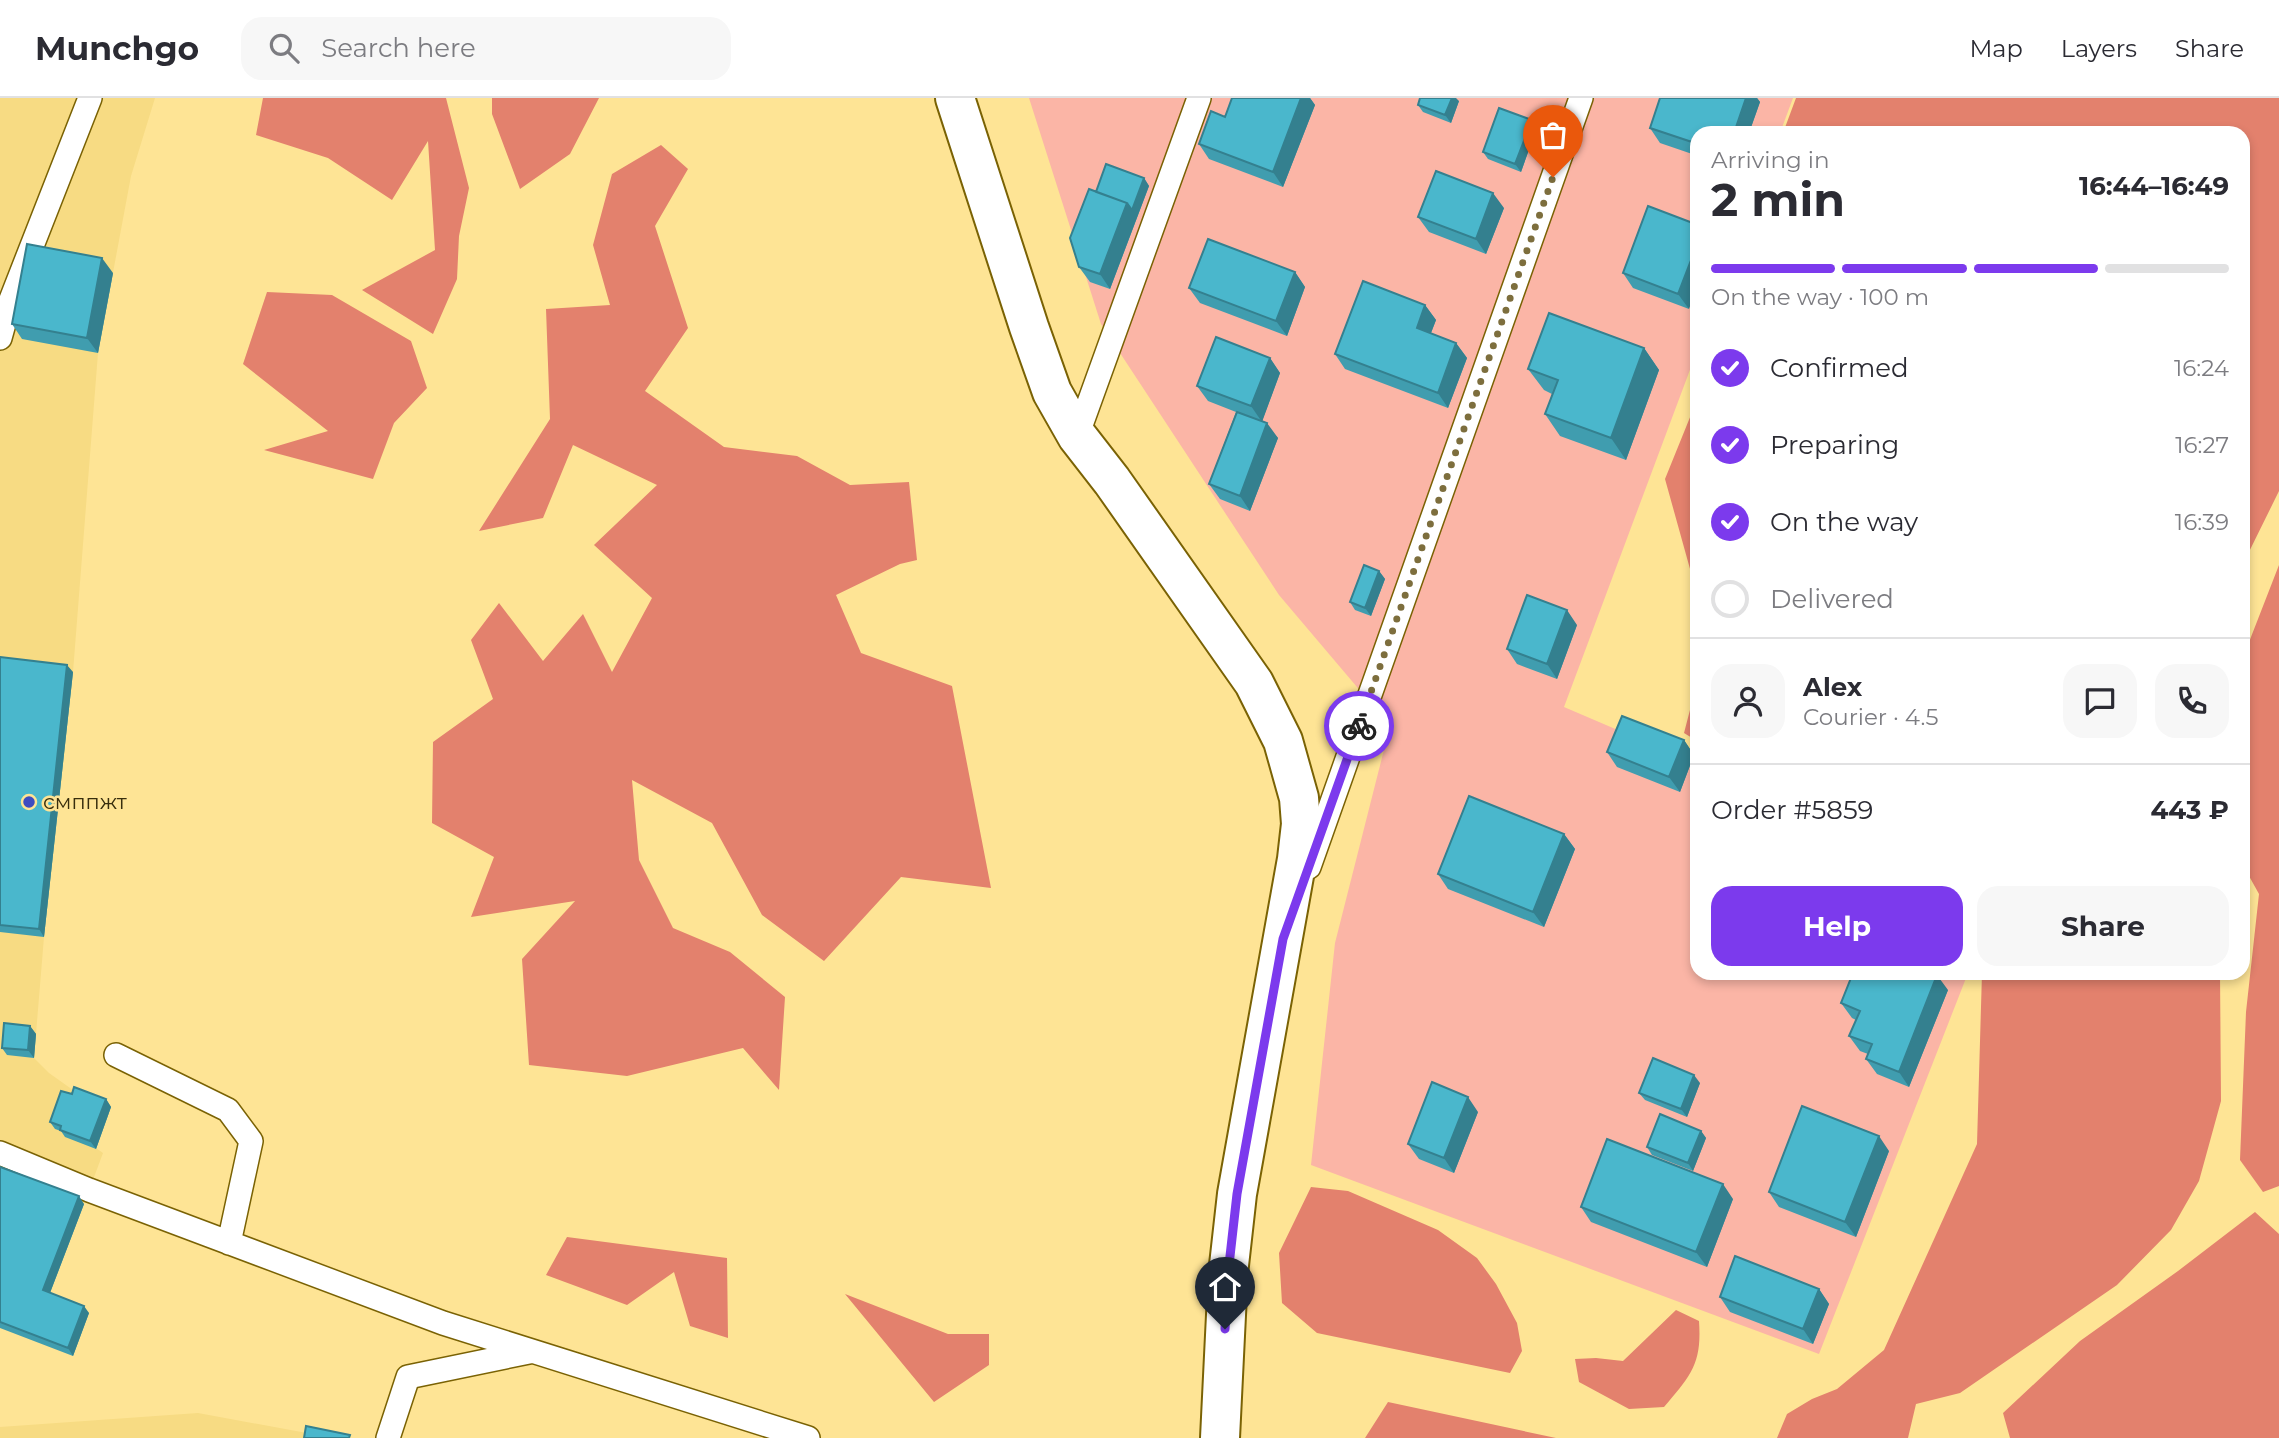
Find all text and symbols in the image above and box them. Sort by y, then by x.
search box [241,17,731,80]
text: Munchgo [35,28,199,68]
icon: search [265,29,303,67]
text: Search here [321,32,476,64]
text: Map [1969,34,2023,63]
text: Layers [2061,34,2137,63]
text: Share [2175,34,2244,63]
pin [1523,105,1583,177]
icon: bag [1534,116,1572,154]
text: Arriving in [1711,146,1830,174]
text: 16:44–16:49 [2079,170,2229,202]
text: 2 min [1711,171,1845,228]
text: On the way · 100 m [1711,283,1929,311]
icon: check [1711,349,1749,387]
text: Confirmed [1770,352,1909,384]
text: 16:24 [2174,354,2229,382]
icon: check [1711,426,1749,464]
text: Preparing [1770,429,1899,461]
text: 16:27 [2175,431,2229,459]
icon: check [1711,503,1749,541]
text: On the way [1770,506,1918,538]
text: 16:39 [2175,508,2229,536]
text: Delivered [1770,583,1894,615]
button: person [1711,664,1785,738]
button: chat [2063,664,2137,738]
button: phone [2155,664,2229,738]
text: Alex [1803,671,1862,703]
courier [1324,691,1394,761]
text: Courier · 4.5 [1803,703,1938,731]
icon: bike [1340,707,1378,745]
place label: смппжт [43,789,127,814]
marker: смппжт [21,794,37,810]
text: Order #5859 [1711,794,1873,826]
text: 443 ₽ [2150,794,2229,826]
button: Help [1711,886,1963,966]
button: Share [1977,886,2229,966]
pin [1195,1257,1255,1329]
icon: home [1206,1268,1244,1306]

